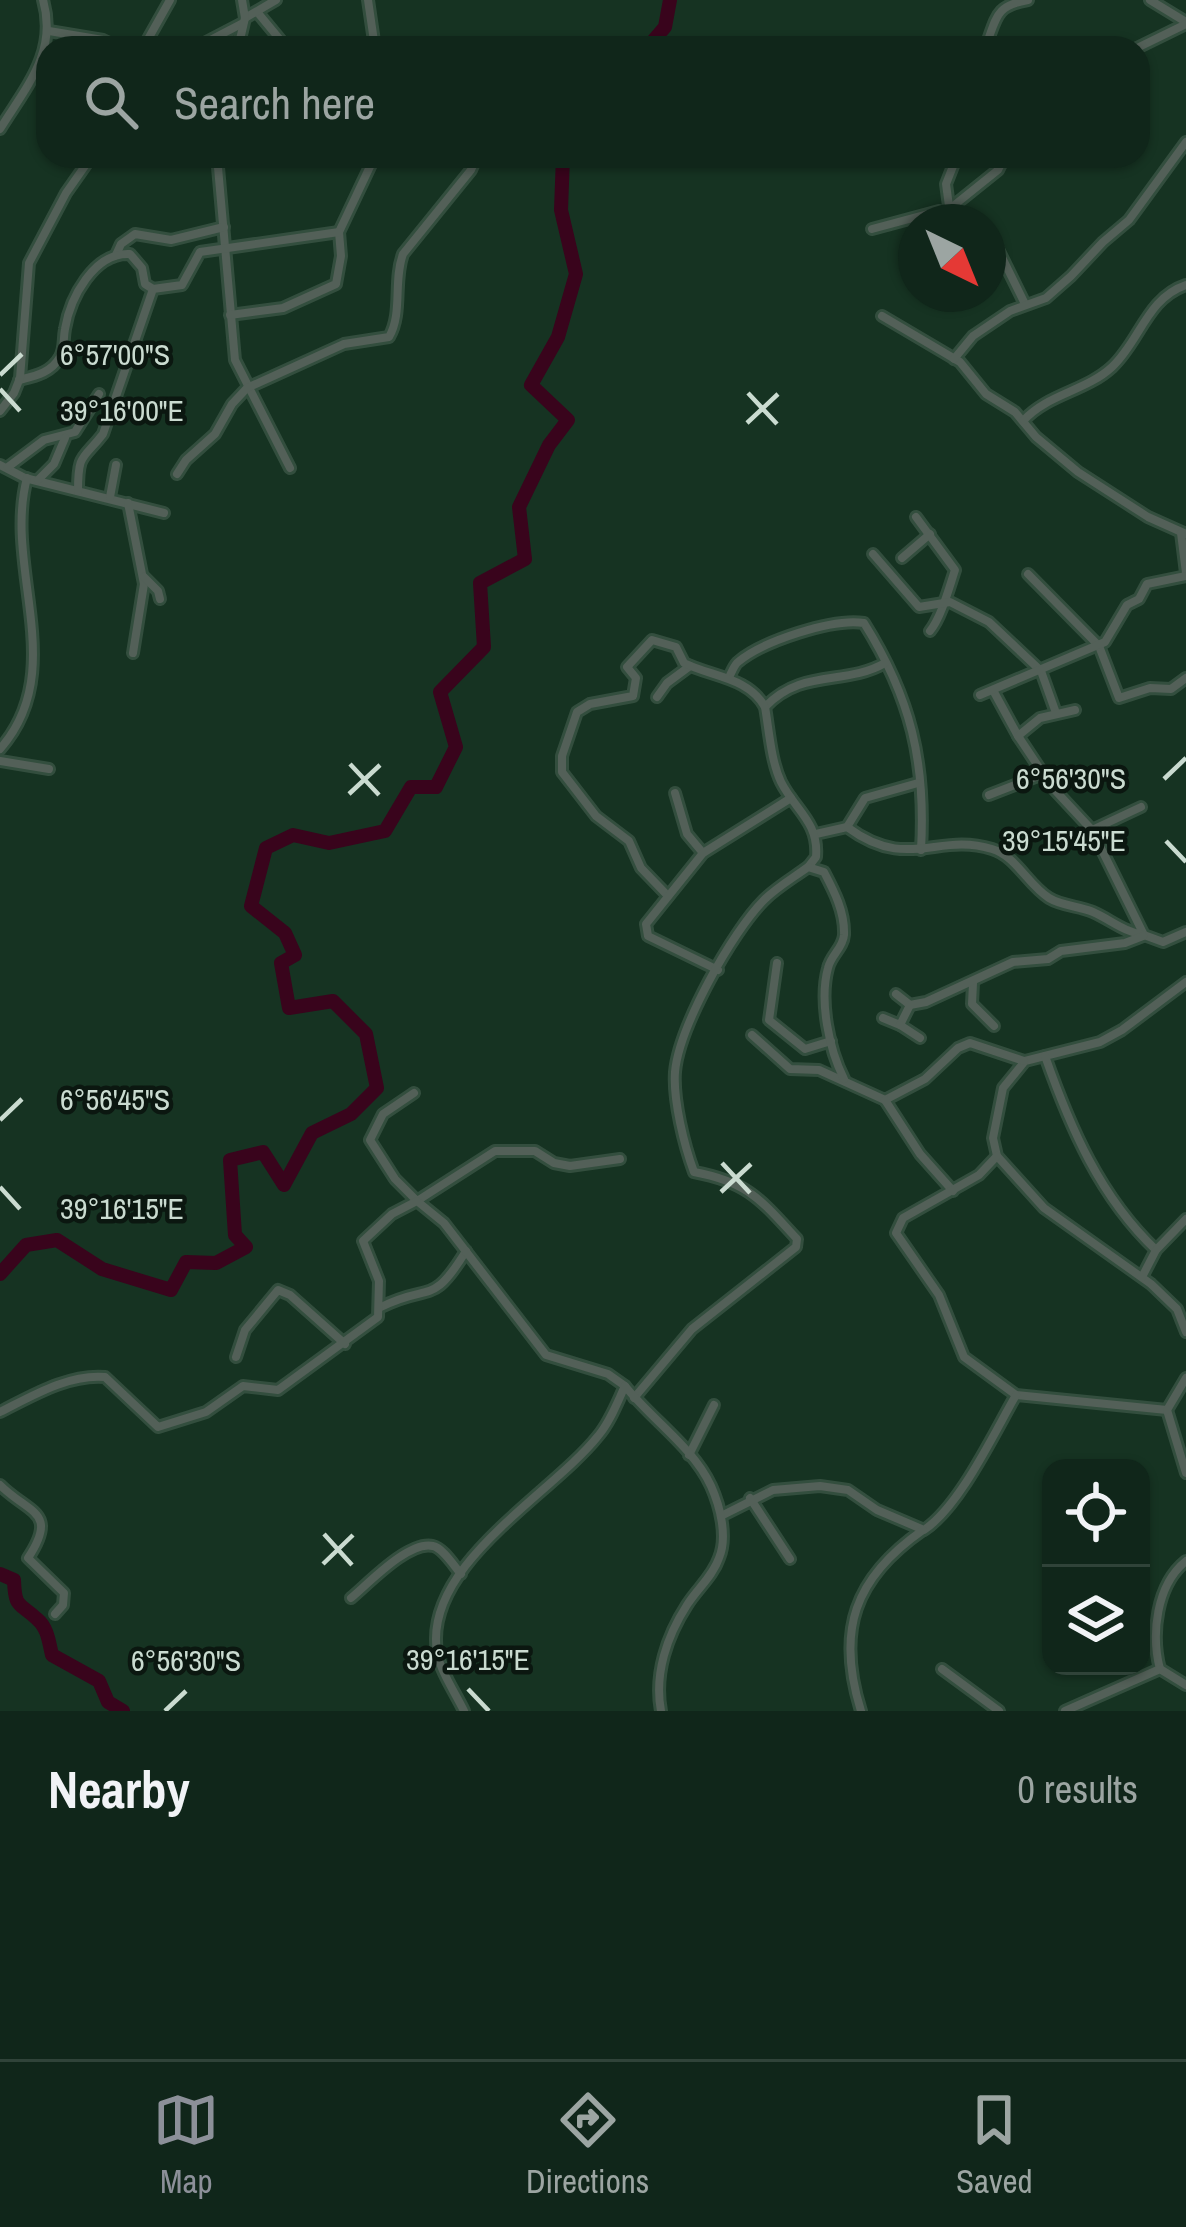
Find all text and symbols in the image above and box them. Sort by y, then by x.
search box [36,36,1150,168]
icon: search [78,69,144,135]
text: Search here [174,72,375,133]
north arrow [898,204,1006,312]
text: 6°57'00"S [60,334,170,374]
text: 39°16'00"E [60,390,184,430]
text: 6°56'30"S [1016,758,1126,798]
text: 39°15'45"E [1002,820,1126,860]
text: 6°56'45"S [60,1079,170,1119]
text: 39°16'15"E [60,1188,184,1228]
map controls [1042,1459,1150,1675]
button: locate [1042,1459,1150,1567]
button: layers [1042,1567,1150,1675]
text: 39°16'15"E [406,1639,530,1679]
text: 6°56'30"S [131,1640,241,1680]
text: Nearby [48,1755,190,1824]
text: 0 results [1017,1763,1138,1815]
tab: Map [153,2087,219,2203]
tab: Directions [526,2087,649,2203]
tab: Saved [956,2087,1033,2203]

